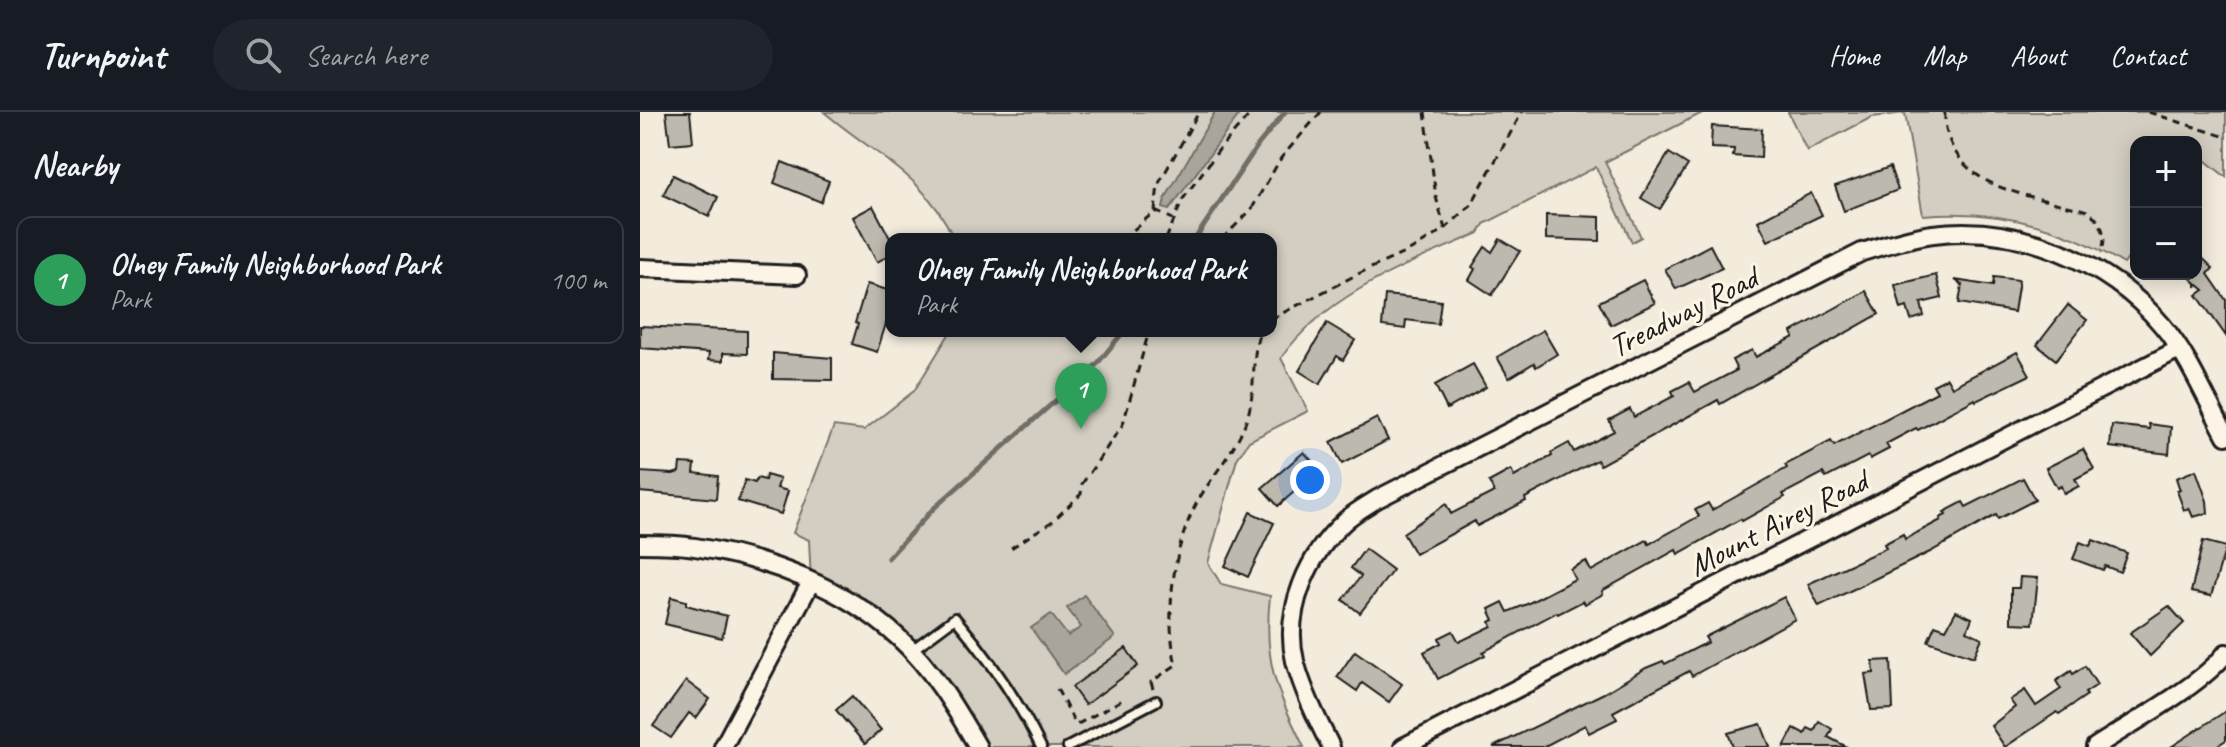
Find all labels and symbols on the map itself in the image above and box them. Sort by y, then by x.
street label: Treadway Road [1602,255,1769,367]
pin: 1 [1055,363,1107,429]
street label: Mount Airey Road [1682,458,1879,586]
your location [1290,460,1330,500]

